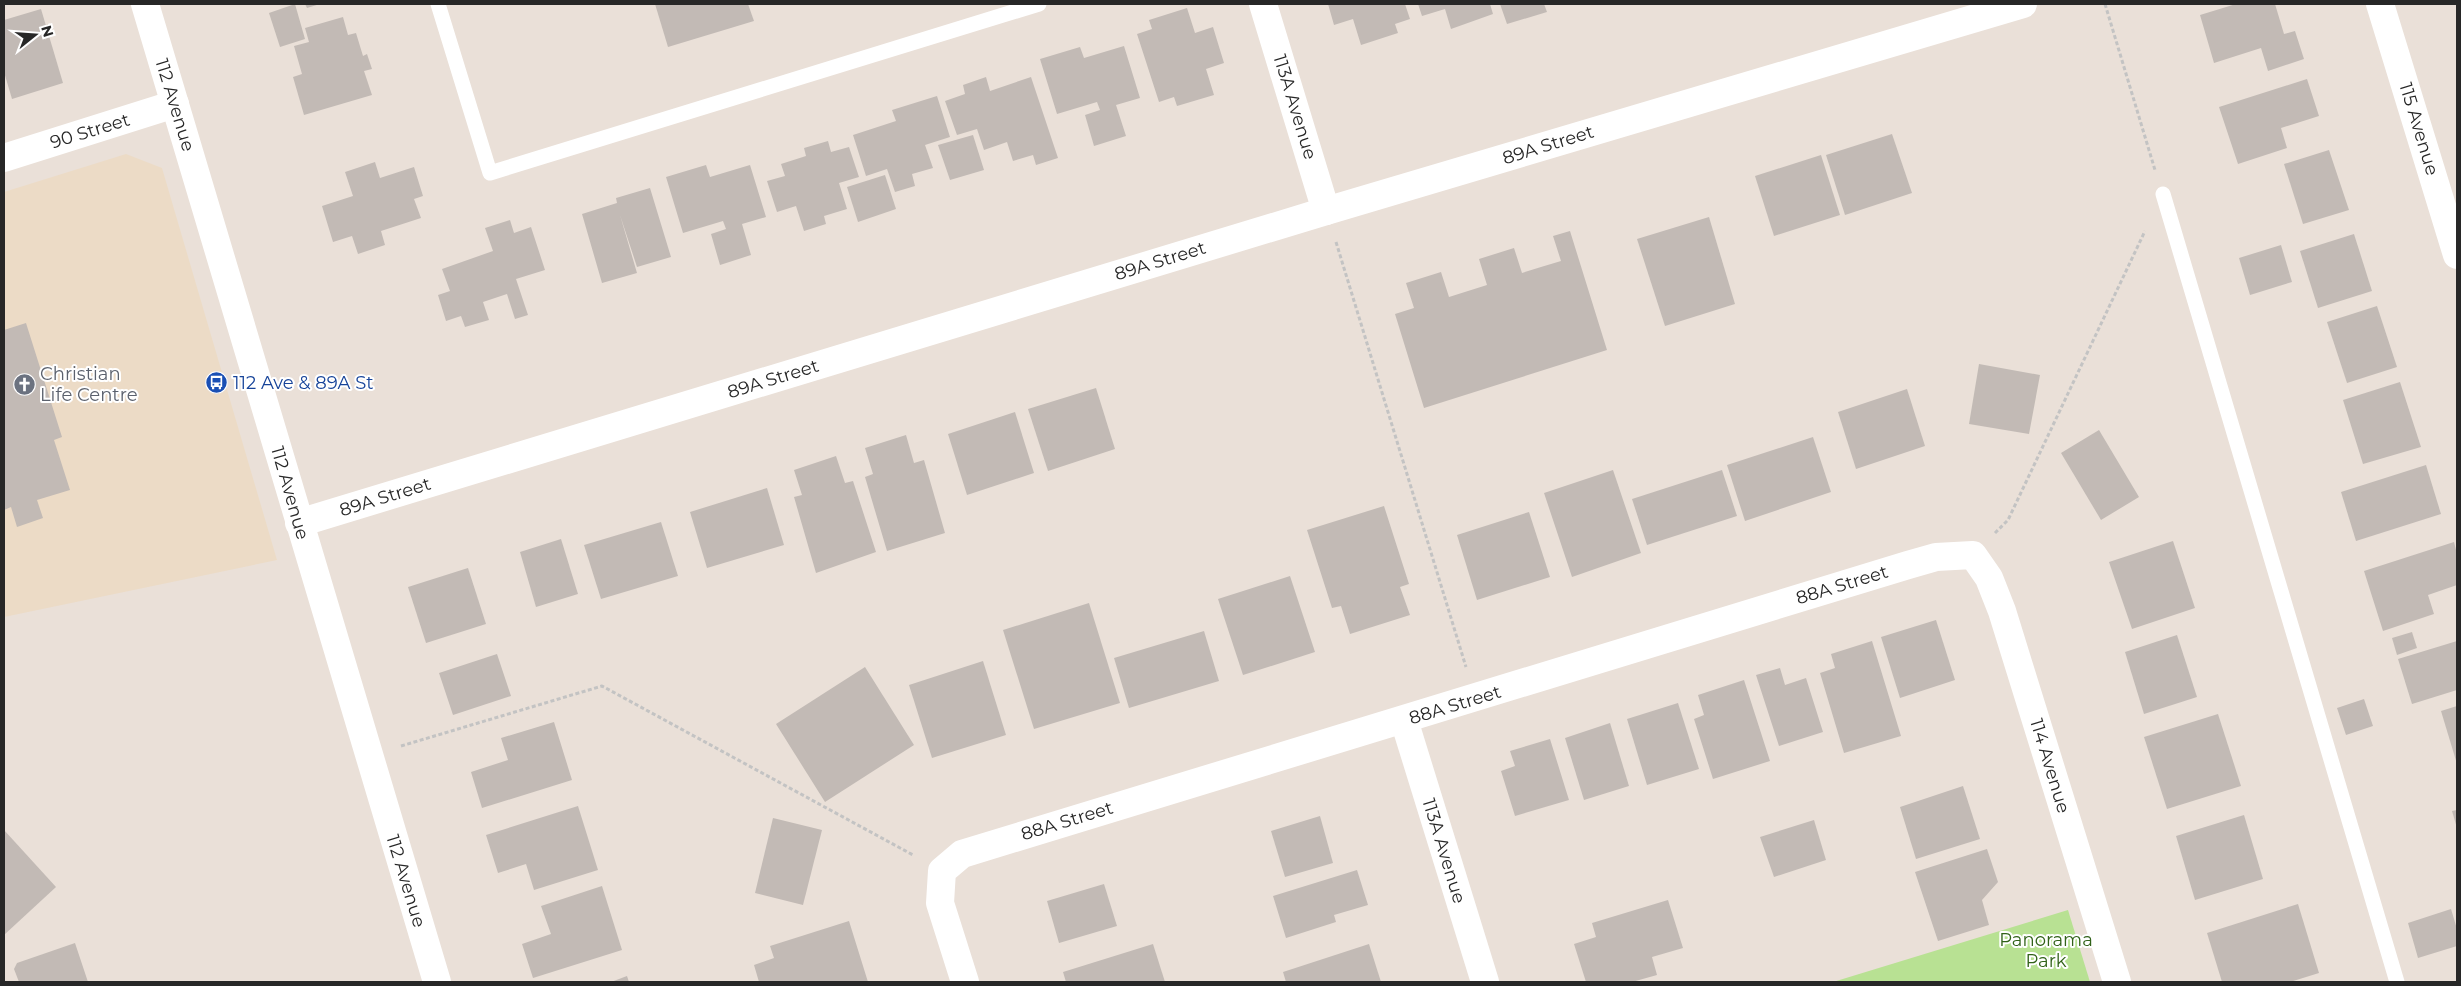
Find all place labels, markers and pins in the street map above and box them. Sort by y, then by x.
place label: Christian Life Centre [40,363,138,406]
bus stop icon: 112 Ave & 89A St [205,371,229,395]
church icon: Christian Life Centre [12,372,36,396]
place label: 112 Ave & 89A St [233,372,374,394]

